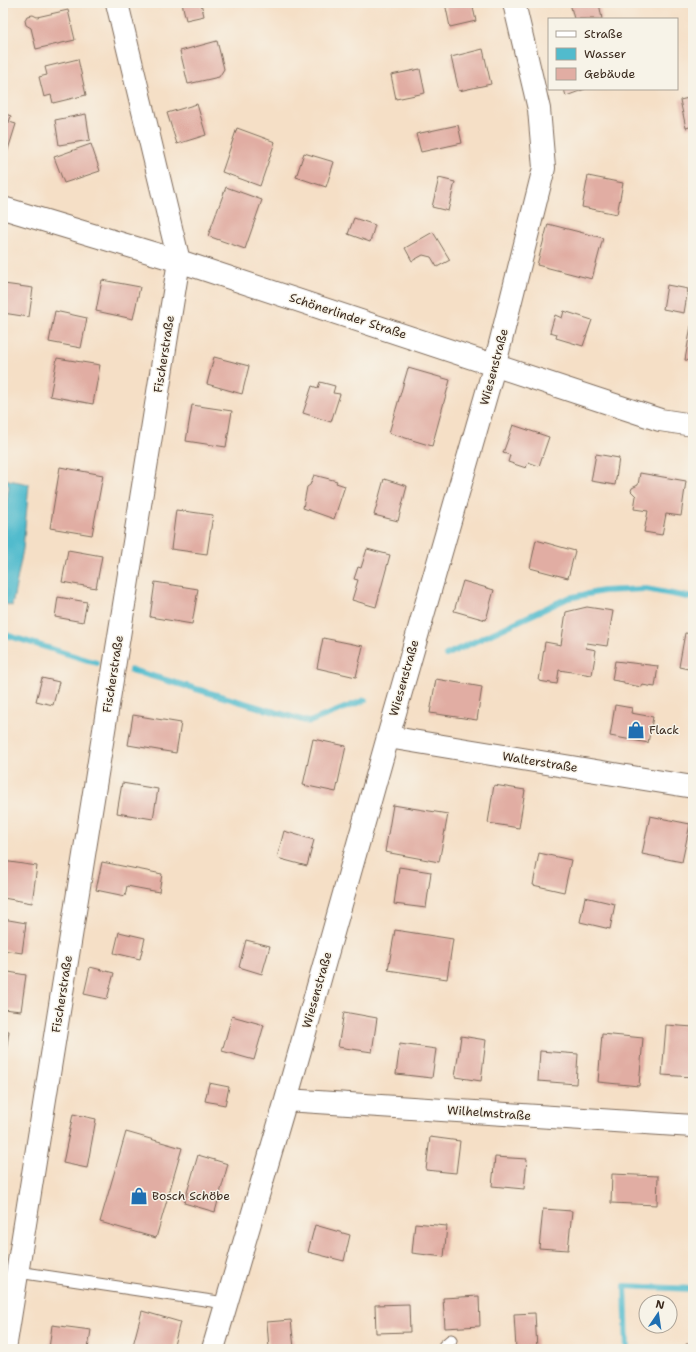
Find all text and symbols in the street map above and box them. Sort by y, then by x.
legend [548,18,678,90]
text: Straße [584,26,623,42]
text: Wasser [584,46,626,62]
text: Gebäude [584,66,635,82]
street label: Schönerlinder Straße [287,289,409,343]
street label: Fischerstraße [150,314,178,394]
street label: Wiesenstraße [476,327,512,407]
street label: Fischerstraße [99,634,127,714]
street label: Wiesenstraße [385,638,423,718]
shop icon: Flack [626,720,646,740]
place label: Flack [649,722,679,738]
street label: Walterstraße [501,748,579,776]
street label: Wiesenstraße [298,950,336,1030]
street label: Fischerstraße [48,954,76,1034]
street label: Wilhelmstraße [446,1102,532,1124]
shop icon: Bosch Schöbe [129,1186,149,1206]
place label: Bosch Schöbe [152,1188,230,1204]
north arrow [638,1294,678,1334]
text: N [654,1296,666,1313]

